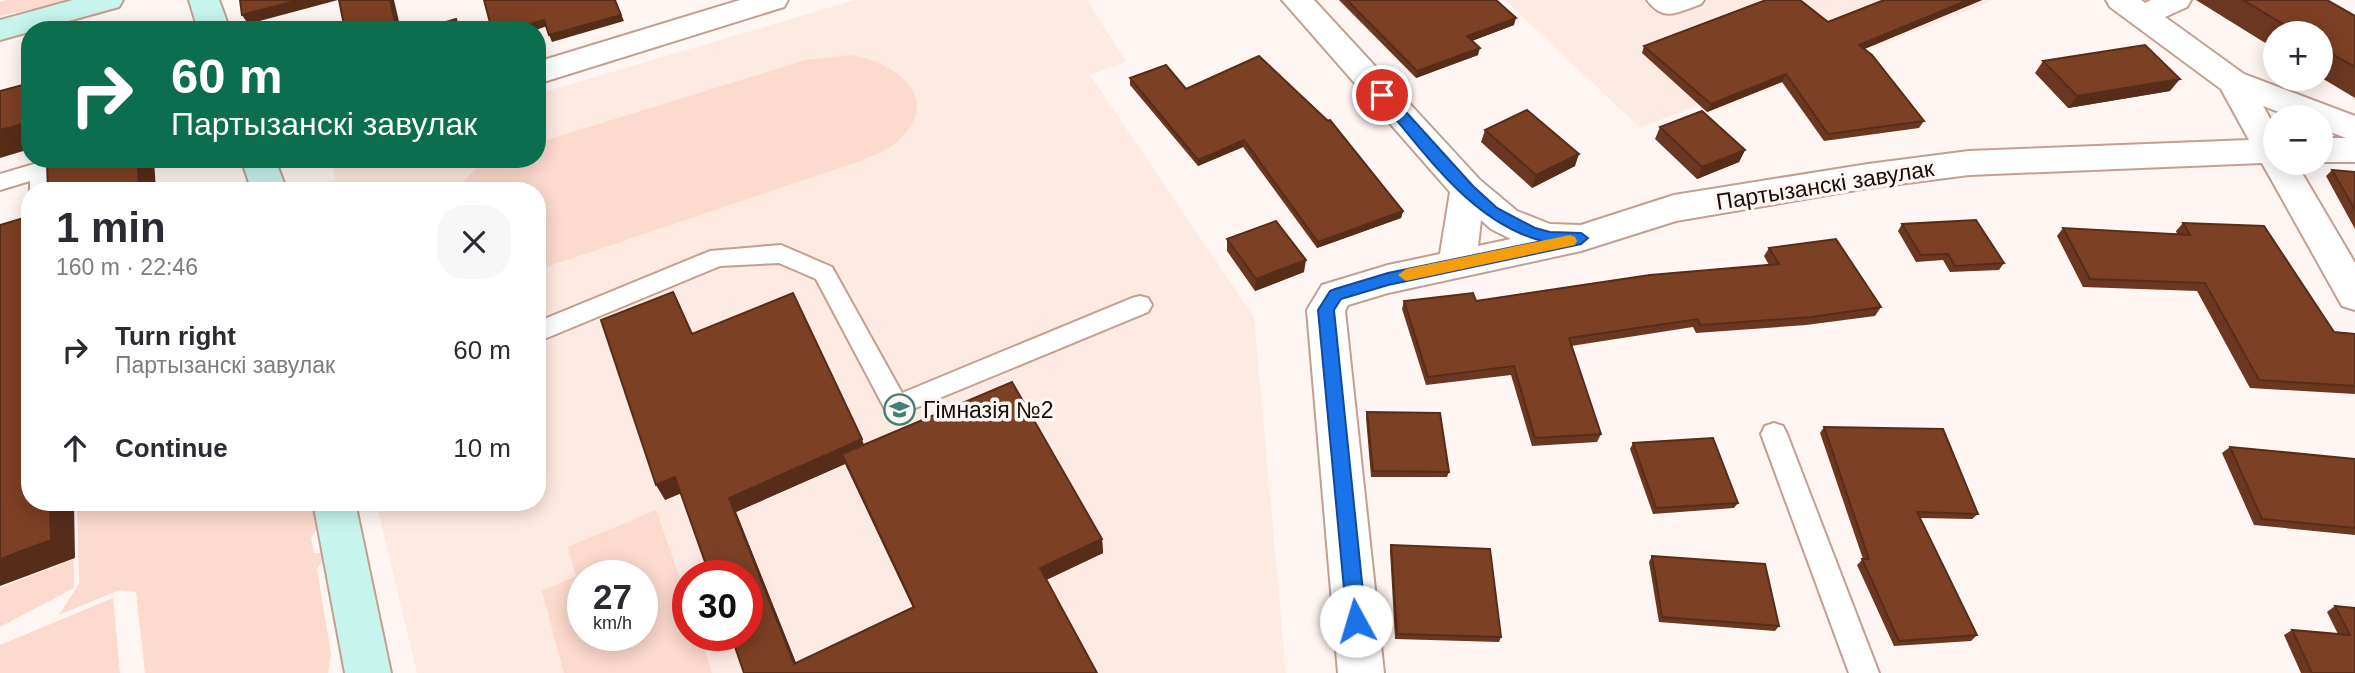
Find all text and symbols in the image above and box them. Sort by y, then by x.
map controls [2263,21,2333,175]
button: + [2263,21,2333,91]
icon: right [56,49,147,140]
text: 60 m [171,49,283,103]
pin [1352,65,1412,125]
icon: arrive [1363,76,1401,114]
button: − [2263,105,2333,175]
text: Партызанскі завулак [171,106,477,142]
street label: Партызанскі завулак [1714,155,1937,215]
text: 1 min [56,204,166,251]
button: close [437,205,511,279]
text: 160 m · 22:46 [56,254,198,280]
text: Turn right [115,321,236,351]
icon: right [56,331,94,369]
text: 60 m [453,335,511,365]
text: Партызанскі завулак [115,352,335,378]
school or university icon: Гімназія №2 [883,393,917,427]
place label: Гімназія №2 [923,397,1054,423]
icon: ahead [56,429,94,467]
text: Continue [115,433,228,463]
text: 10 m [453,433,511,463]
speed limit sign: 30 [672,560,763,651]
text: 27 [593,577,632,616]
position arrow [1319,584,1393,658]
text: km/h [593,613,632,633]

